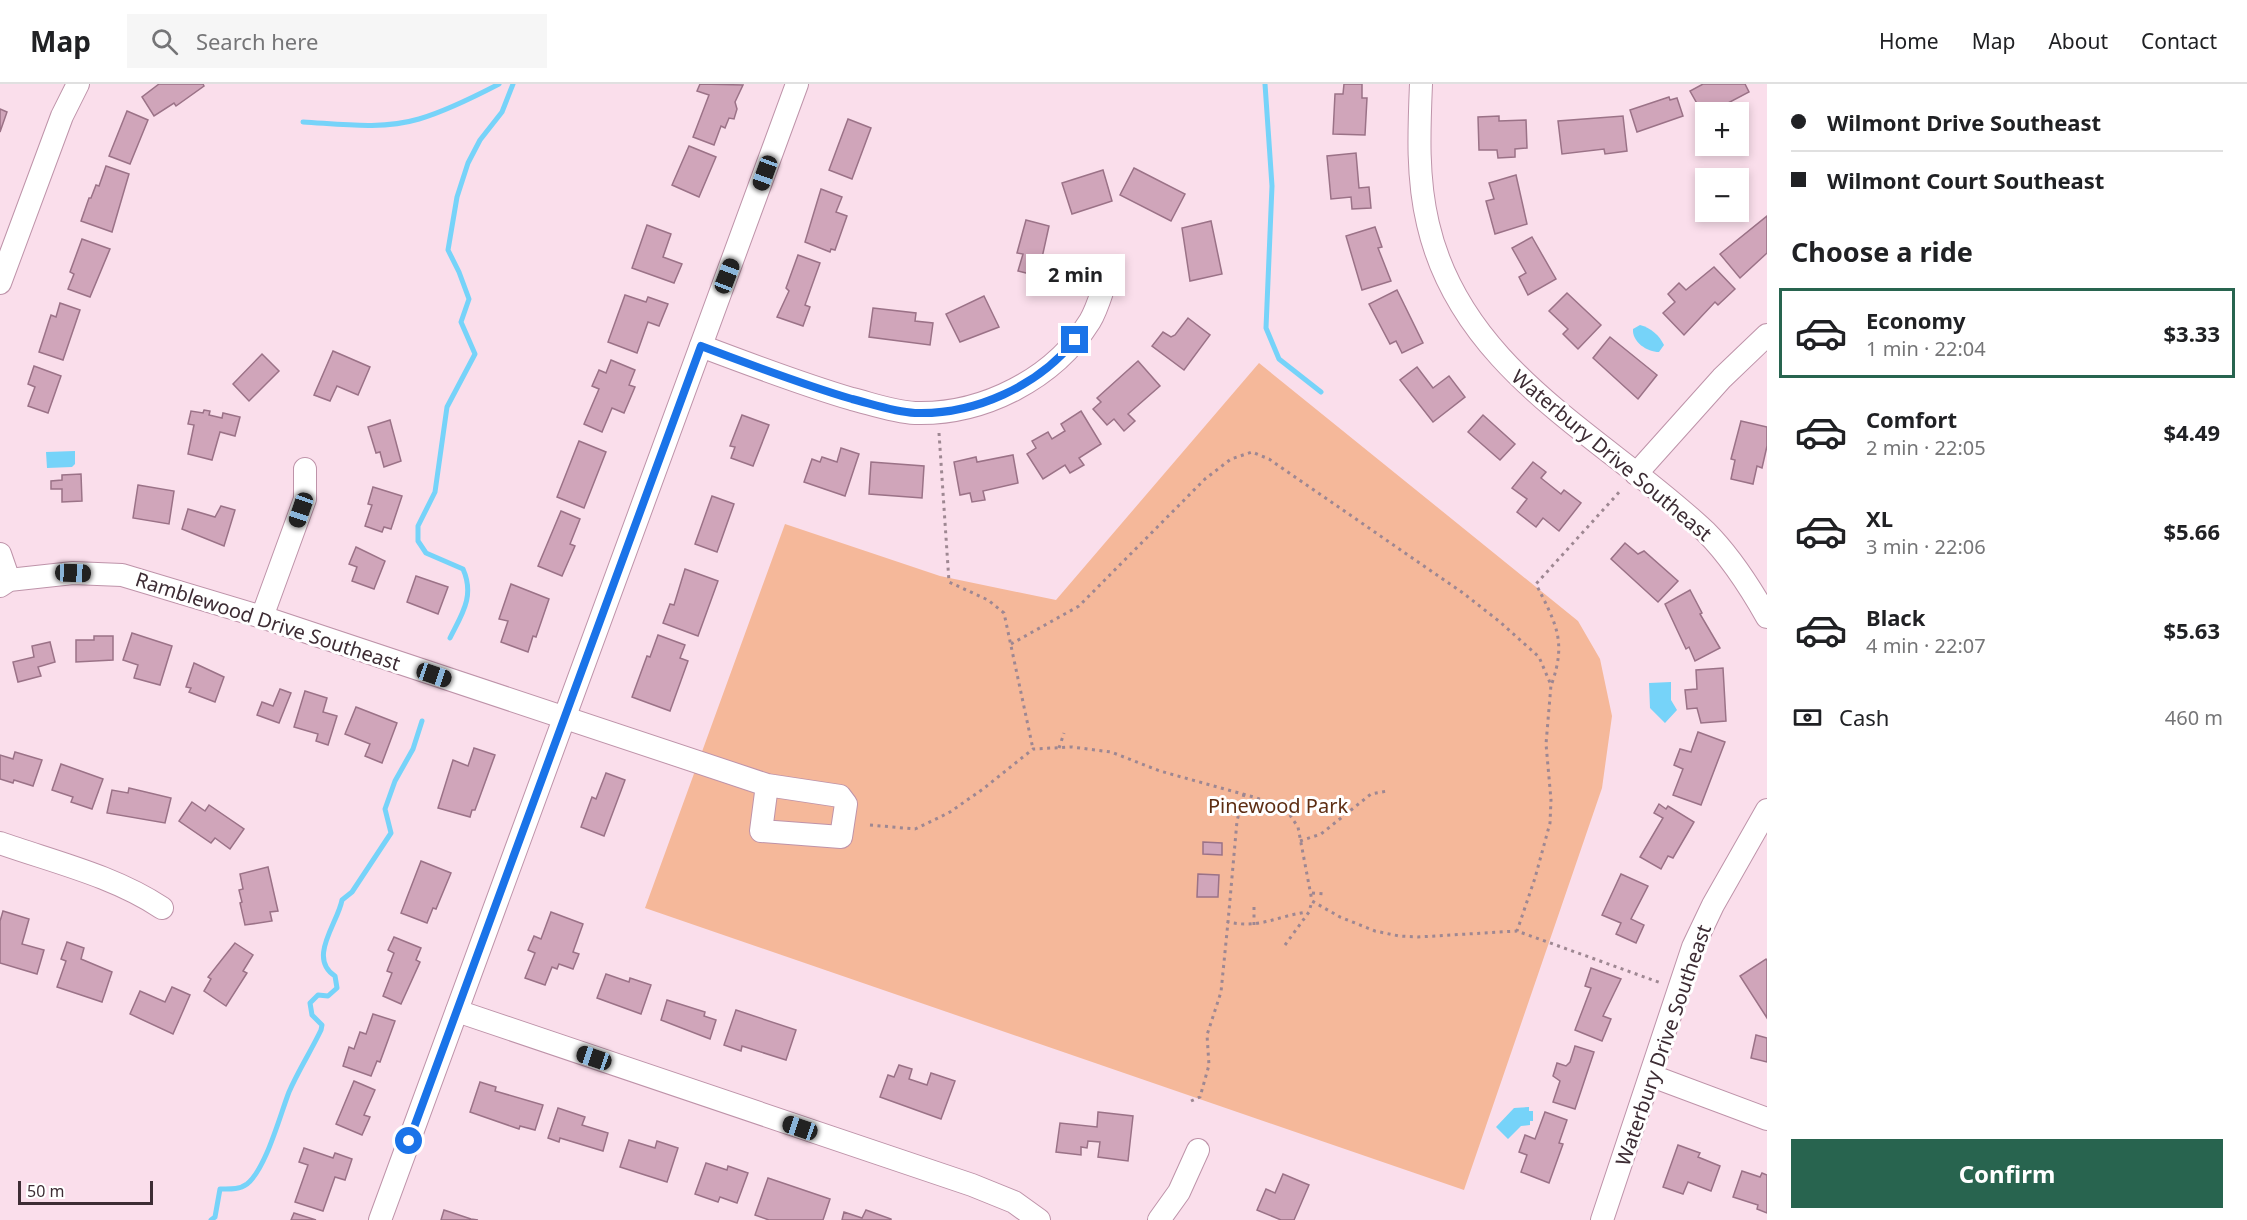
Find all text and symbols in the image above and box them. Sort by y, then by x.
search box [127,14,547,68]
text: Map [30,22,91,60]
icon: search [148,25,181,58]
text: Search here [196,26,318,56]
text: Home [1879,27,1939,55]
text: Map [1972,27,2015,55]
text: About [2048,27,2108,55]
text: Contact [2141,27,2217,55]
map controls [1695,102,1749,222]
button: + [1695,102,1749,156]
text: Wilmont Drive Southeast [1827,107,2101,137]
car [750,153,780,193]
text: Wilmont Court Southeast [1827,165,2104,195]
button: − [1695,168,1749,222]
text: Choose a ride [1791,233,1973,270]
callout: 2 min [1026,253,1124,295]
car [712,256,742,296]
text: 2 min [1048,261,1103,288]
text: Economy [1866,305,1965,335]
icon: car [1794,306,1848,360]
text: $3.33 [2163,318,2220,348]
route end [1061,326,1088,353]
text: 1 min · 22:04 [1866,335,1986,362]
street label: Waterbury Drive Southeast [1506,363,1718,547]
text: Comfort [1866,404,1957,434]
icon: car [1794,405,1848,459]
text: $4.49 [2163,417,2220,447]
text: 2 min · 22:05 [1866,434,1986,461]
car [287,490,315,530]
text: XL [1866,503,1893,533]
icon: car [1794,504,1848,558]
text: $5.66 [2163,516,2220,546]
text: 3 min · 22:06 [1866,533,1986,560]
car [55,563,91,583]
street label: Ramblewood Drive Southeast [132,565,404,677]
text: Black [1866,602,1925,632]
icon: car [1794,603,1848,657]
text: $5.63 [2163,615,2220,645]
text: 4 min · 22:07 [1866,632,1986,659]
car [414,661,454,689]
icon: cash [1791,701,1824,734]
text: Cash [1839,702,1889,732]
text: 460 m [2165,704,2223,731]
park label: Pinewood Park [1208,792,1348,819]
street label: Waterbury Drive Southeast [1609,921,1717,1169]
car [574,1044,614,1072]
car [780,1114,820,1142]
route start [395,1127,422,1154]
button: Confirm [1791,1139,2223,1208]
scale bar [18,1178,153,1206]
text: 50 m [27,1180,64,1202]

